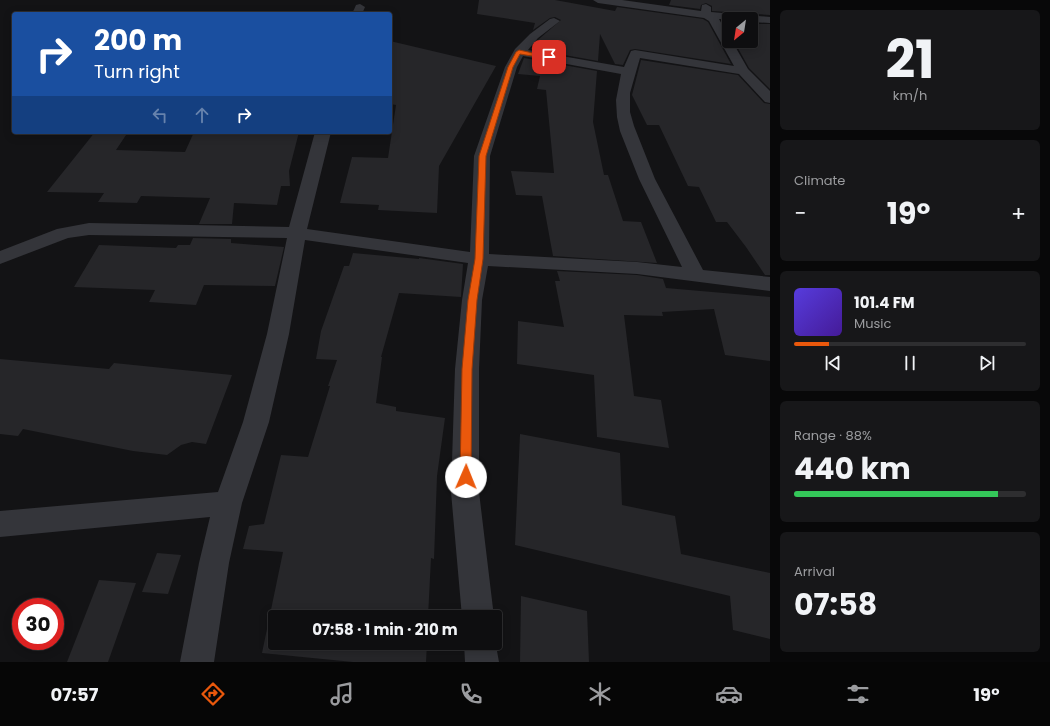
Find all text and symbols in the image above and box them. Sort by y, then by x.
north arrow [722,12,758,48]
map controls [722,12,758,48]
text: 200 m [94,21,182,60]
text: 21 [885,23,935,96]
icon: right [28,28,80,80]
pin [532,40,566,74]
icon: arrive [538,46,560,68]
text: Turn right [94,59,180,84]
text: km/h [893,86,927,105]
icon: left [149,104,171,126]
icon: ahead [191,104,213,126]
icon: right [233,104,255,126]
text: Climate [794,171,845,190]
text: 19° [887,192,930,235]
text: − [794,198,806,229]
text: + [1011,198,1026,229]
text: 101.4 FM [854,292,915,313]
text: Music [854,314,891,333]
icon: previous [822,352,844,374]
icon: pause [899,352,921,374]
icon: next [976,352,998,374]
text: Range · 88% [794,426,872,445]
text: 440 km [794,447,911,490]
position arrow [445,456,487,498]
text: Arrival [794,562,835,581]
text: 07:58 [794,583,877,626]
speed limit sign: 30 [12,598,64,650]
text: 07:58 · 1 min · 210 m [312,619,458,640]
icon: directions [199,680,227,708]
icon: music [328,680,356,708]
icon: phone [457,680,485,708]
icon: climate [586,680,614,708]
icon: car [715,680,743,708]
icon: filters [844,680,872,708]
text: 07:57 [51,682,98,707]
text: 19° [973,682,999,707]

